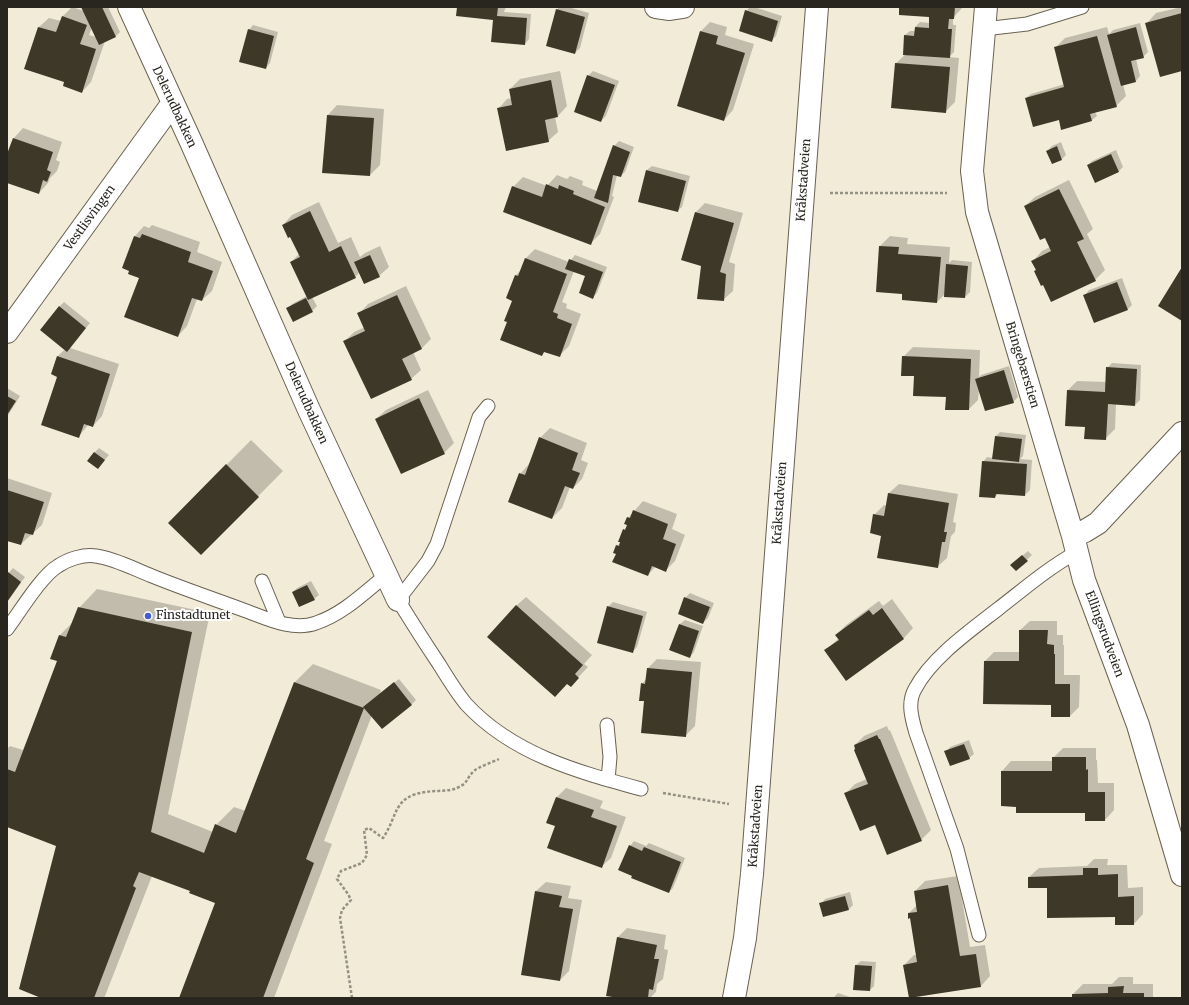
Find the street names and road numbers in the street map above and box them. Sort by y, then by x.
street label: Delerudbakken [149,64,199,150]
street label: Kråkstadveien [794,138,814,222]
street label: Vestlisvingen [61,182,119,254]
street label: Bringebærstien [1002,320,1042,410]
street label: Delerudbakken [281,360,331,446]
street label: Kråkstadveien [770,461,790,545]
street label: Ellingsrudveien [1082,589,1126,679]
street label: Kråkstadveien [746,784,766,868]

